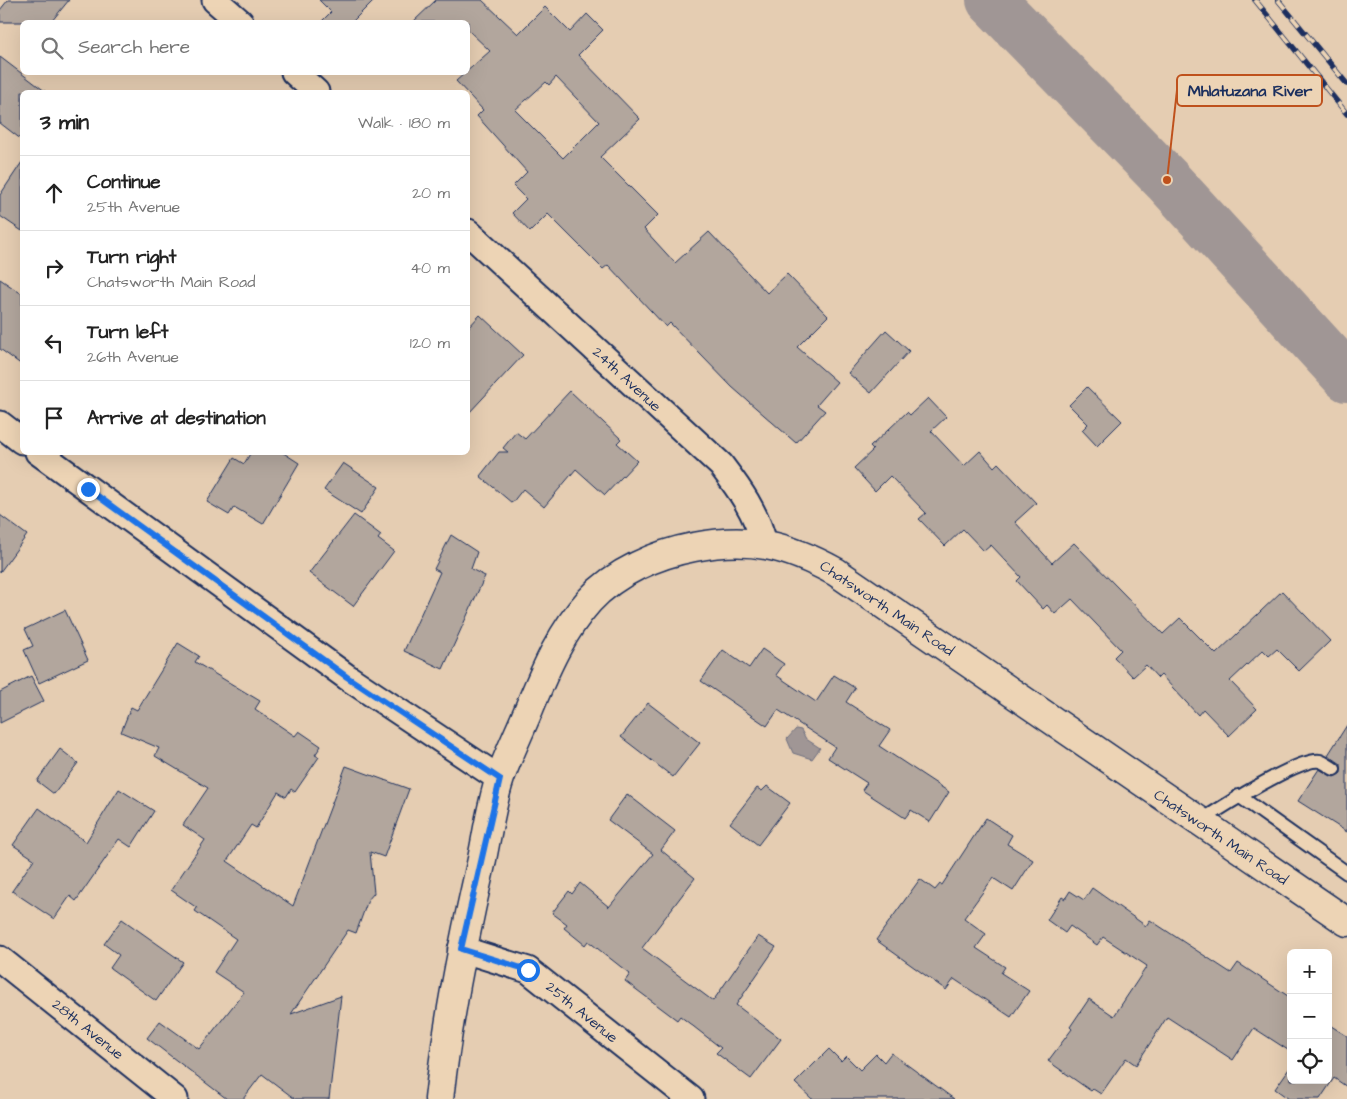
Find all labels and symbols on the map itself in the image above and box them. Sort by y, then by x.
callout: Mhlatuzana River [1177,75,1322,106]
text: Mhlatuzana River [1188,80,1312,102]
street label: 24th Avenue [588,342,666,417]
route end [77,478,100,501]
street label: Chatsworth Main Road [815,556,958,661]
street label: Chatsworth Main Road [1149,785,1292,890]
route start [517,959,540,982]
street label: 25th Avenue [541,977,622,1048]
street label: 28th Avenue [47,994,128,1065]

